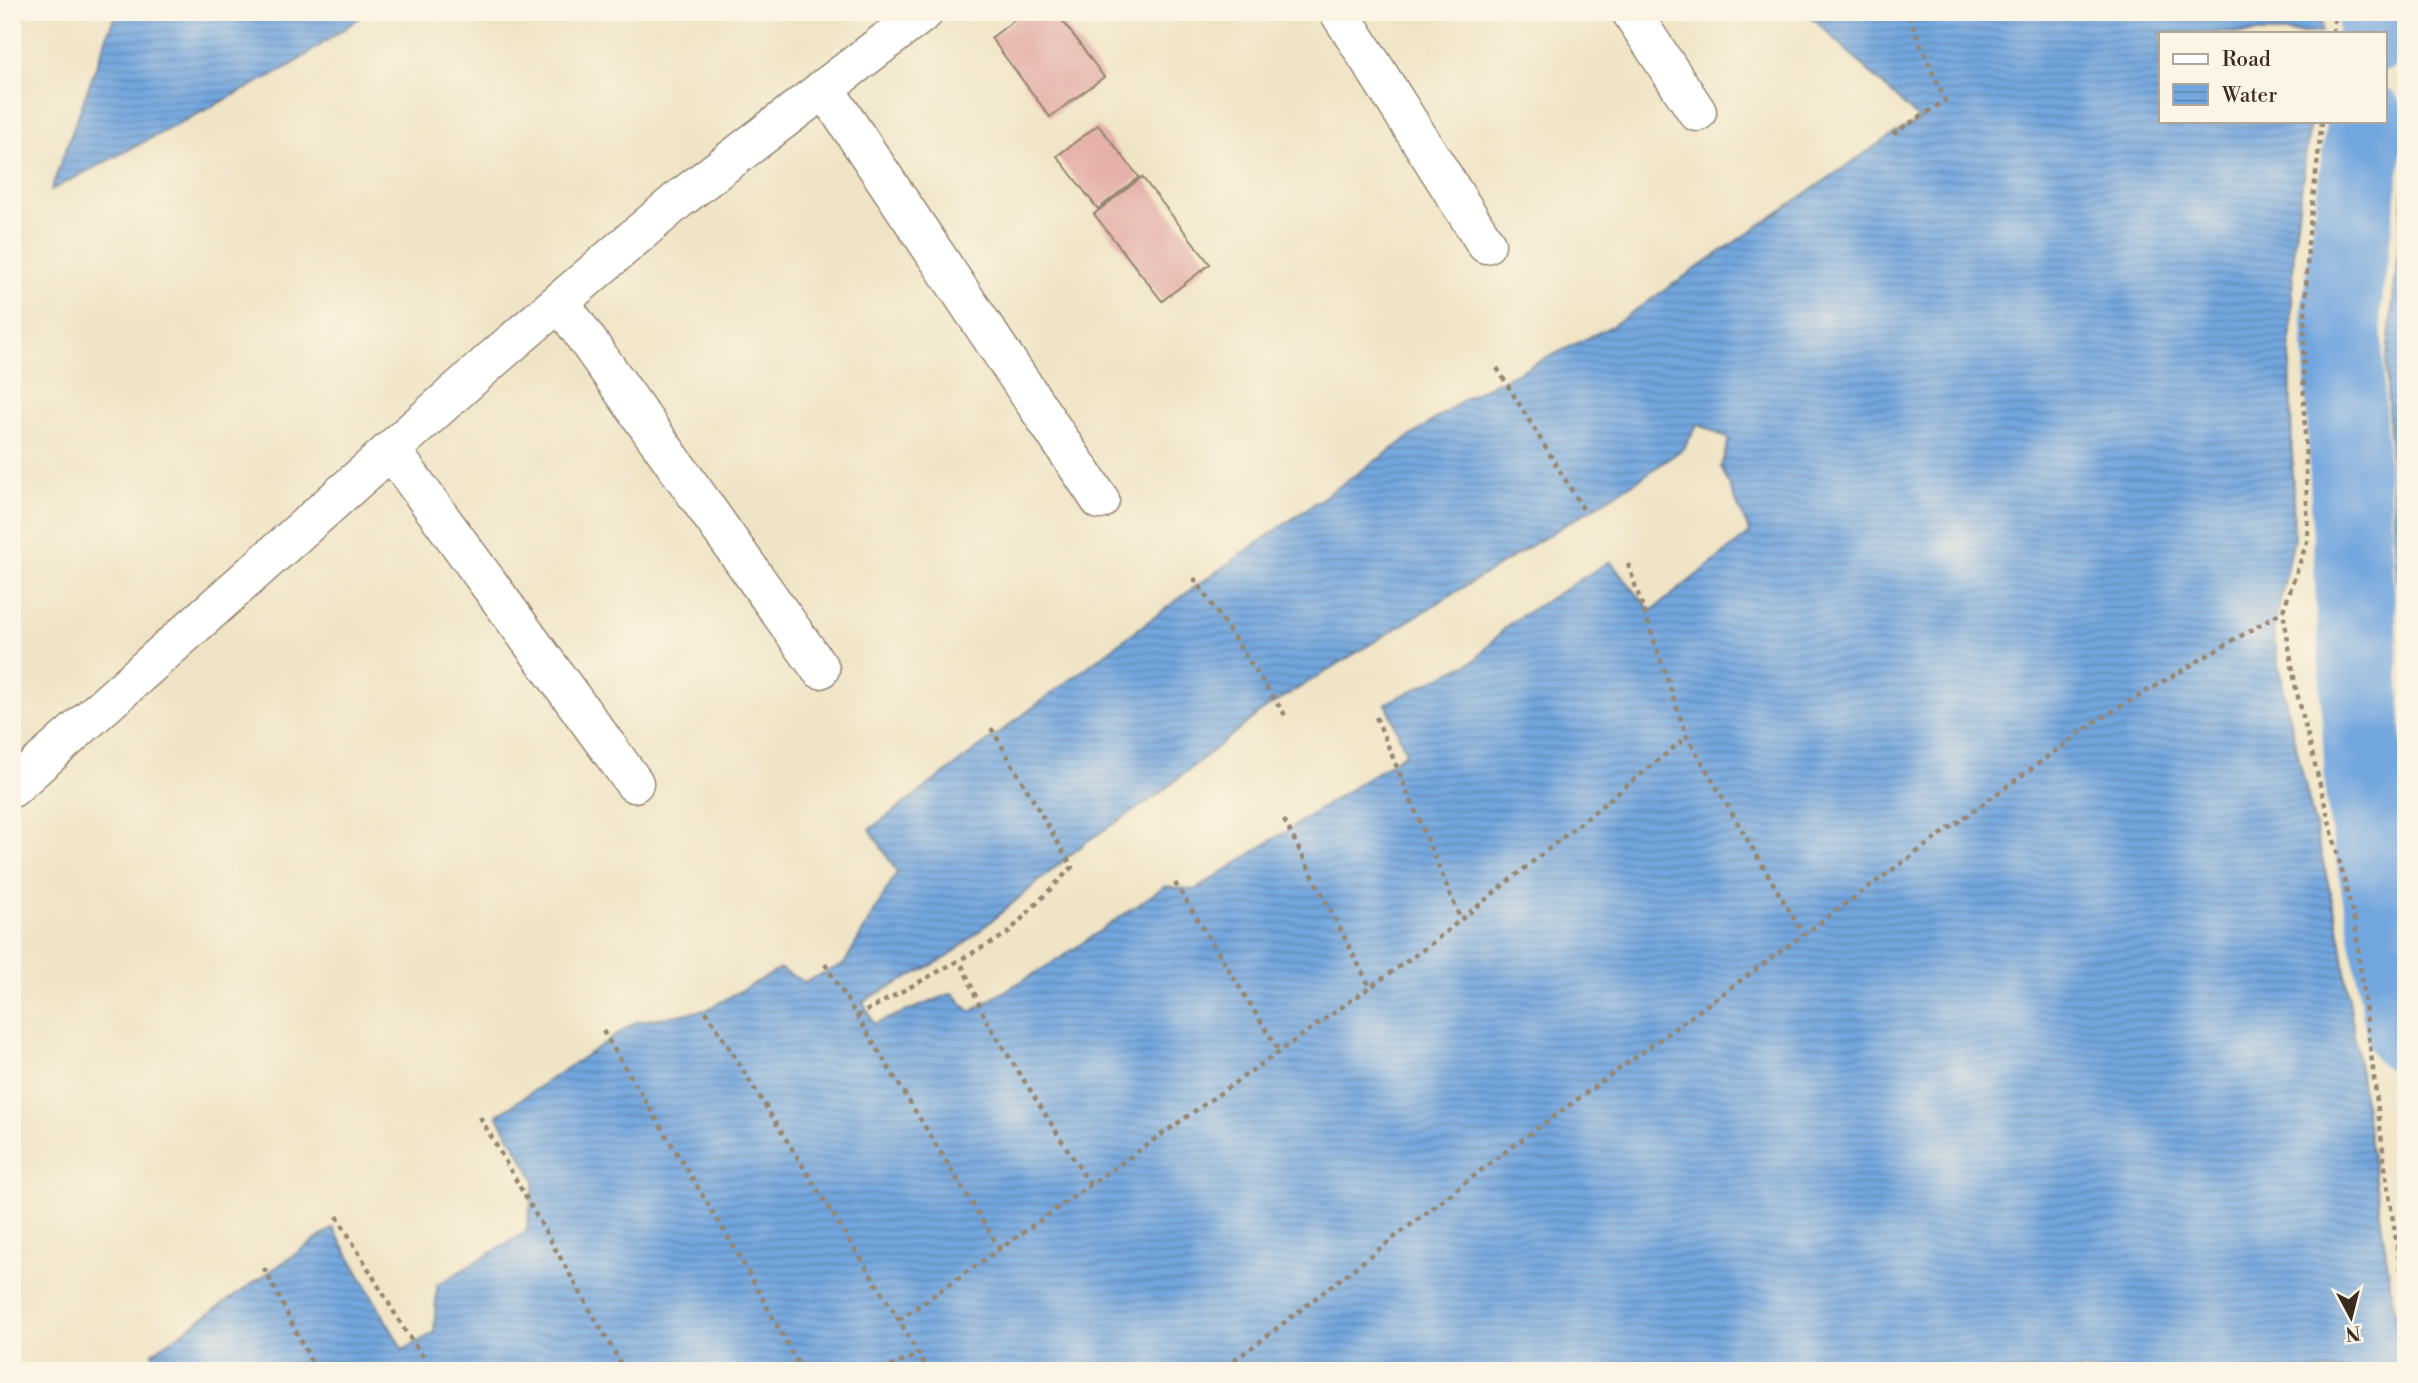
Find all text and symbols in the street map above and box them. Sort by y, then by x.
legend [2159,32,2386,122]
text: Road [2222,47,2271,73]
text: Water [2221,83,2277,109]
north arrow [2316,1282,2386,1352]
text: N [2344,1320,2362,1346]

